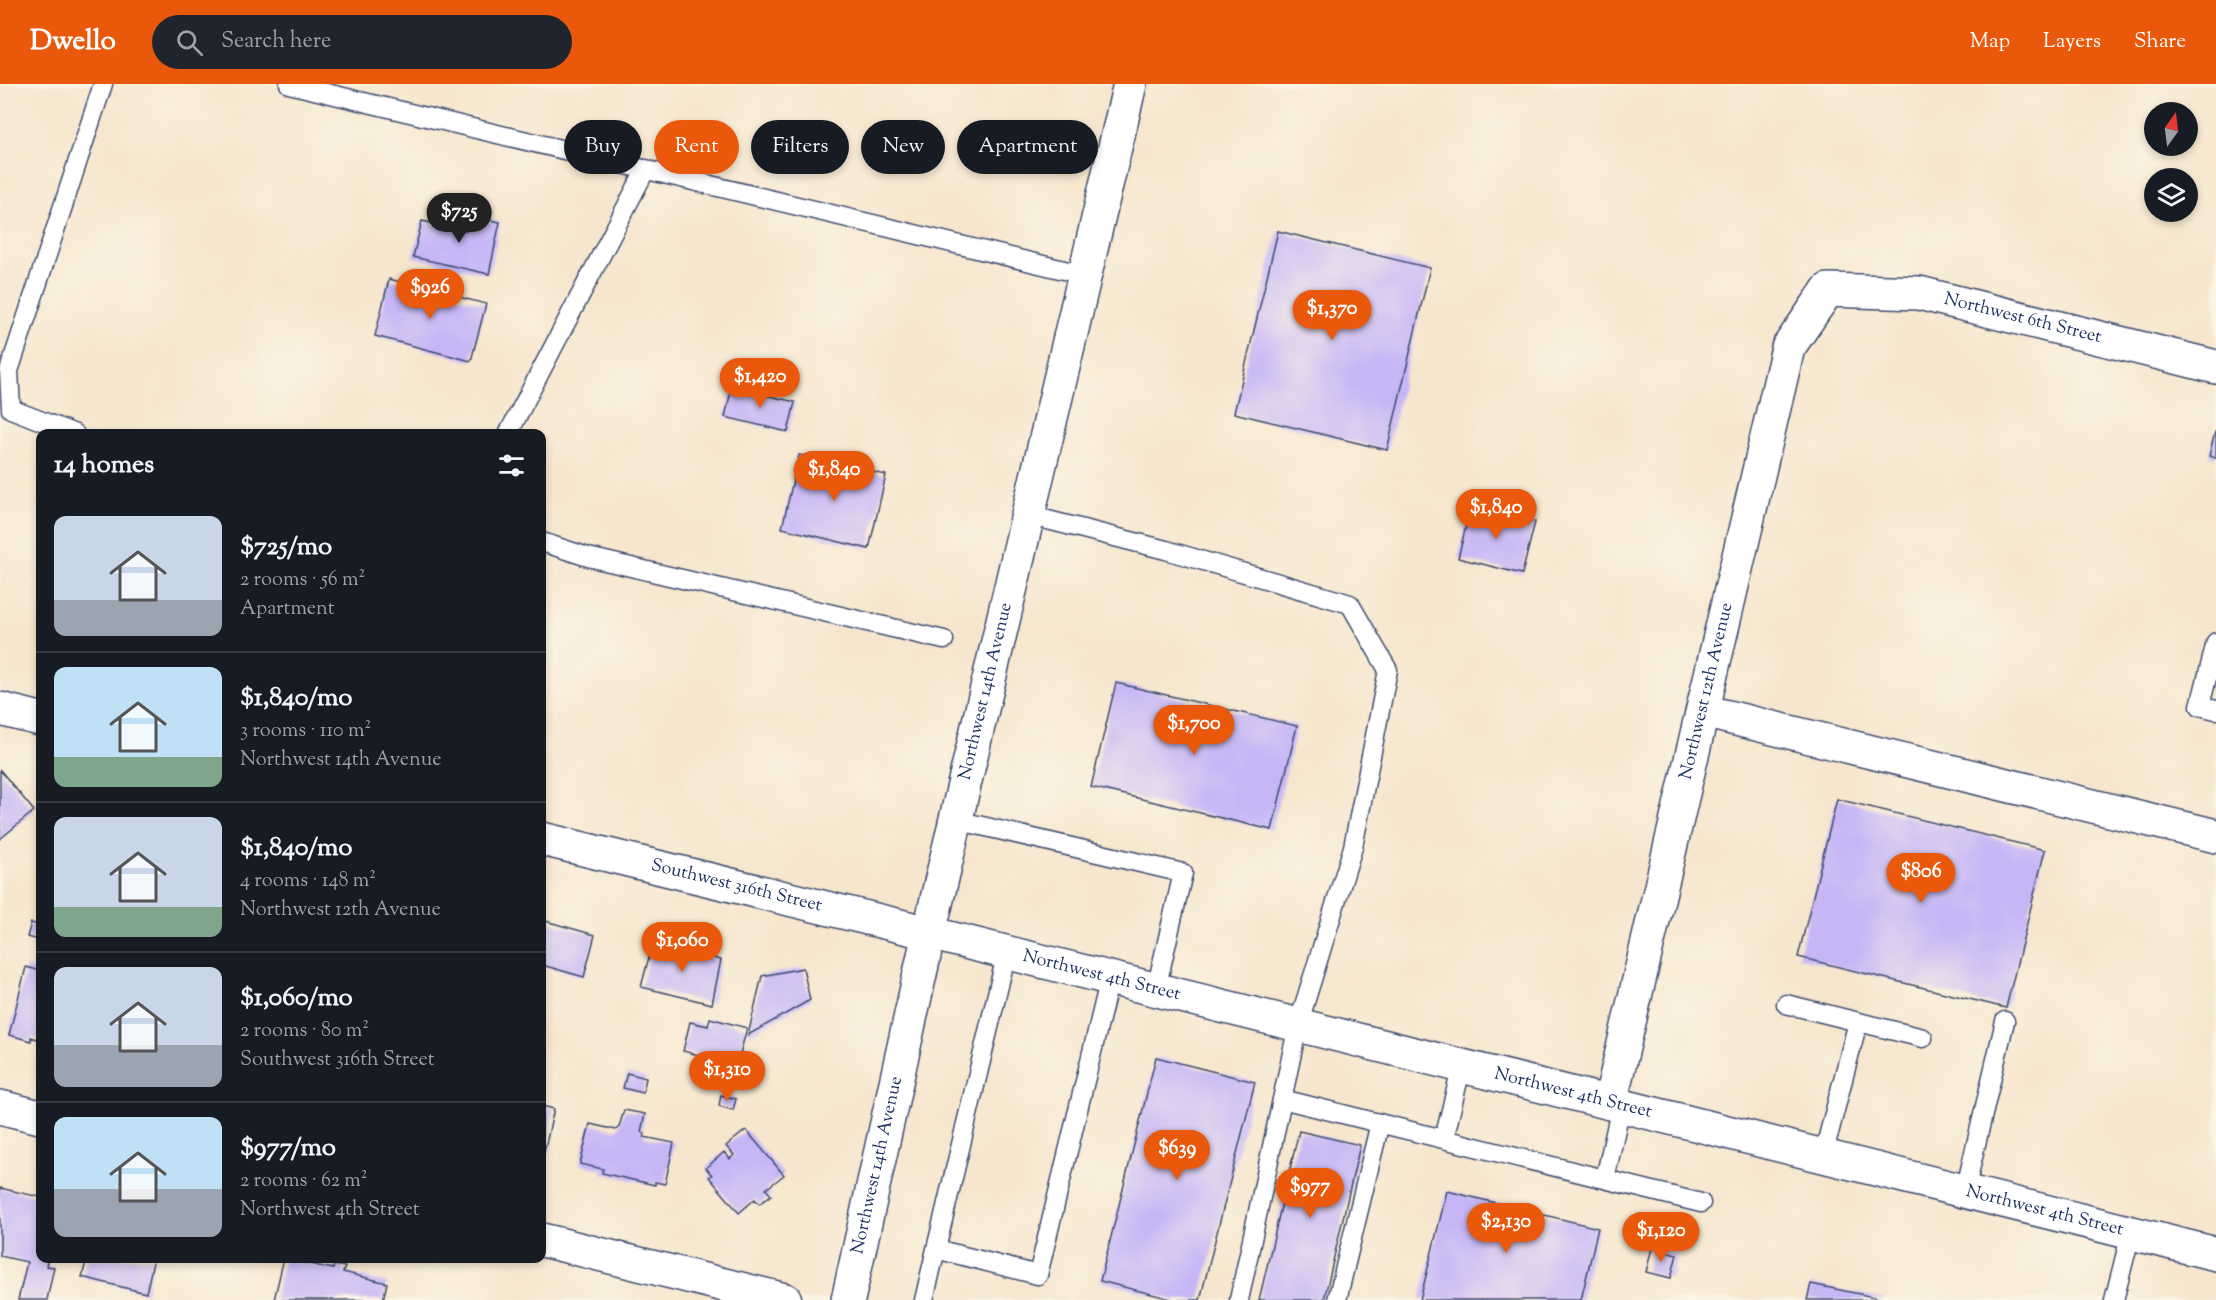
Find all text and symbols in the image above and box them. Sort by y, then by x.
search box [152,15,572,69]
text: Dwello [30,22,116,62]
icon: search [173,26,206,59]
text: Search here [221,26,331,58]
text: Map [1970,27,2010,57]
text: Layers [2043,27,2101,57]
text: Share [2134,27,2186,57]
north arrow [2144,102,2198,156]
map controls [2144,102,2198,222]
chip: Buy [564,120,642,174]
chip: Rent [654,120,739,174]
chip: Filters [751,120,849,174]
chip: New [861,120,945,174]
chip: Apartment [957,120,1098,174]
button: layers [2144,168,2198,222]
pin: $725 [423,193,495,244]
text: $725 [441,198,477,227]
pin: $926 [394,269,466,320]
text: $926 [410,274,450,303]
street label: Northwest 6th Street [1941,287,2104,351]
pin: $1,370 [1283,290,1381,341]
text: $1,370 [1307,295,1357,324]
pin: $1,420 [711,358,809,409]
text: $1,420 [734,363,786,392]
text: 14 homes [54,447,154,484]
icon: filters [495,449,528,482]
pin: $1,840 [785,451,883,502]
text: $1,840 [808,456,860,485]
pin: $1,840 [1447,489,1545,540]
text: $1,840 [1470,494,1522,523]
text: $725/mo [240,529,332,566]
icon: home [102,540,174,612]
text: 2 rooms · 56 m² [240,566,365,595]
text: Apartment [240,595,335,624]
street label: Northwest 14th Avenue [953,600,1020,783]
street label: Northwest 12th Avenue [1674,600,1740,782]
text: $1,840/mo [240,680,353,717]
icon: home [102,691,174,763]
pin: $1,700 [1145,705,1243,756]
text: $1,700 [1167,710,1221,739]
text: 3 rooms · 110 m² [240,717,371,746]
text: Northwest 14th Avenue [240,746,442,775]
text: $1,840/mo [240,830,353,867]
icon: home [102,841,174,913]
street label: Southwest 316th Street [648,853,825,920]
pin: $806 [1885,853,1957,904]
text: $806 [1900,858,1942,887]
text: 4 rooms · 148 m² [240,867,376,896]
text: Northwest 12th Avenue [240,896,441,925]
pin: $1,060 [633,922,731,973]
text: $1,060 [656,927,708,956]
street label: Northwest 4th Street [1020,944,1183,1008]
text: $1,060/mo [240,980,353,1017]
icon: home [102,991,174,1063]
text: 2 rooms · 80 m² [240,1017,369,1046]
text: Southwest 316th Street [240,1046,435,1075]
pin: $1,310 [678,1051,776,1102]
text: $1,310 [703,1056,751,1085]
street label: Northwest 4th Street [1491,1061,1655,1126]
street label: Northwest 14th Avenue [845,1074,910,1257]
text: $977/mo [240,1130,336,1167]
pin: $639 [1141,1130,1213,1181]
text: $639 [1158,1135,1196,1164]
icon: home [102,1141,174,1213]
text: 2 rooms · 62 m² [240,1167,368,1196]
pin: $977 [1274,1168,1346,1219]
text: $977 [1290,1173,1330,1202]
street label: Northwest 4th Street [1963,1179,2126,1243]
text: Northwest 4th Street [240,1196,420,1225]
pin: $2,130 [1457,1203,1555,1254]
text: $2,130 [1481,1208,1531,1237]
pin: $1,120 [1612,1212,1710,1263]
text: $1,120 [1636,1217,1686,1246]

